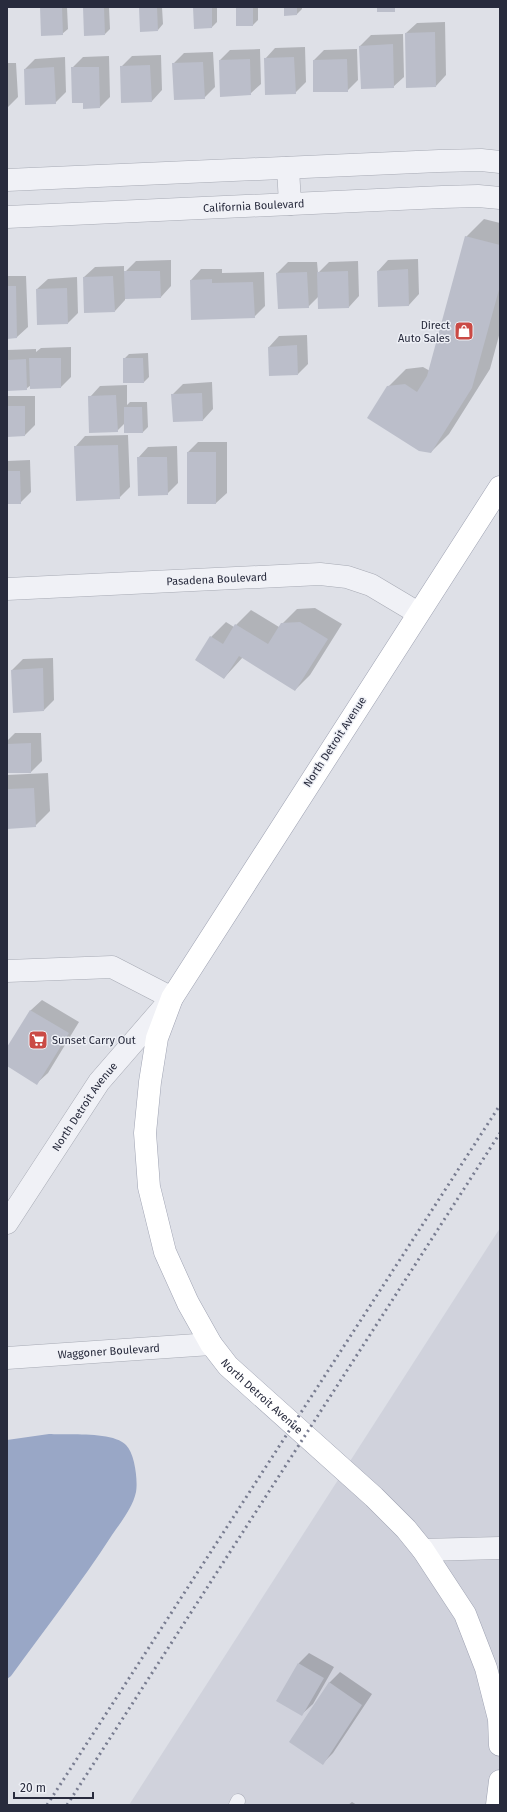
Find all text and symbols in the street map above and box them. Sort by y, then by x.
street label: California Boulevard [203,197,305,214]
place label: Direct Auto Sales [398,319,450,345]
shop icon: Direct Auto Sales [453,320,475,342]
street label: Pasadena Boulevard [166,570,268,588]
street label: North Detroit Avenue [301,694,369,790]
supermarket icon: Sunset Carry Out [27,1029,49,1051]
place label: Sunset Carry Out [52,1034,136,1047]
street label: North Detroit Avenue [49,1059,120,1154]
street label: Waggoner Boulevard [57,1341,160,1361]
street label: North Detroit Avenue [218,1356,305,1436]
scale bar [14,1774,93,1800]
text: 20 m [20,1781,46,1795]

